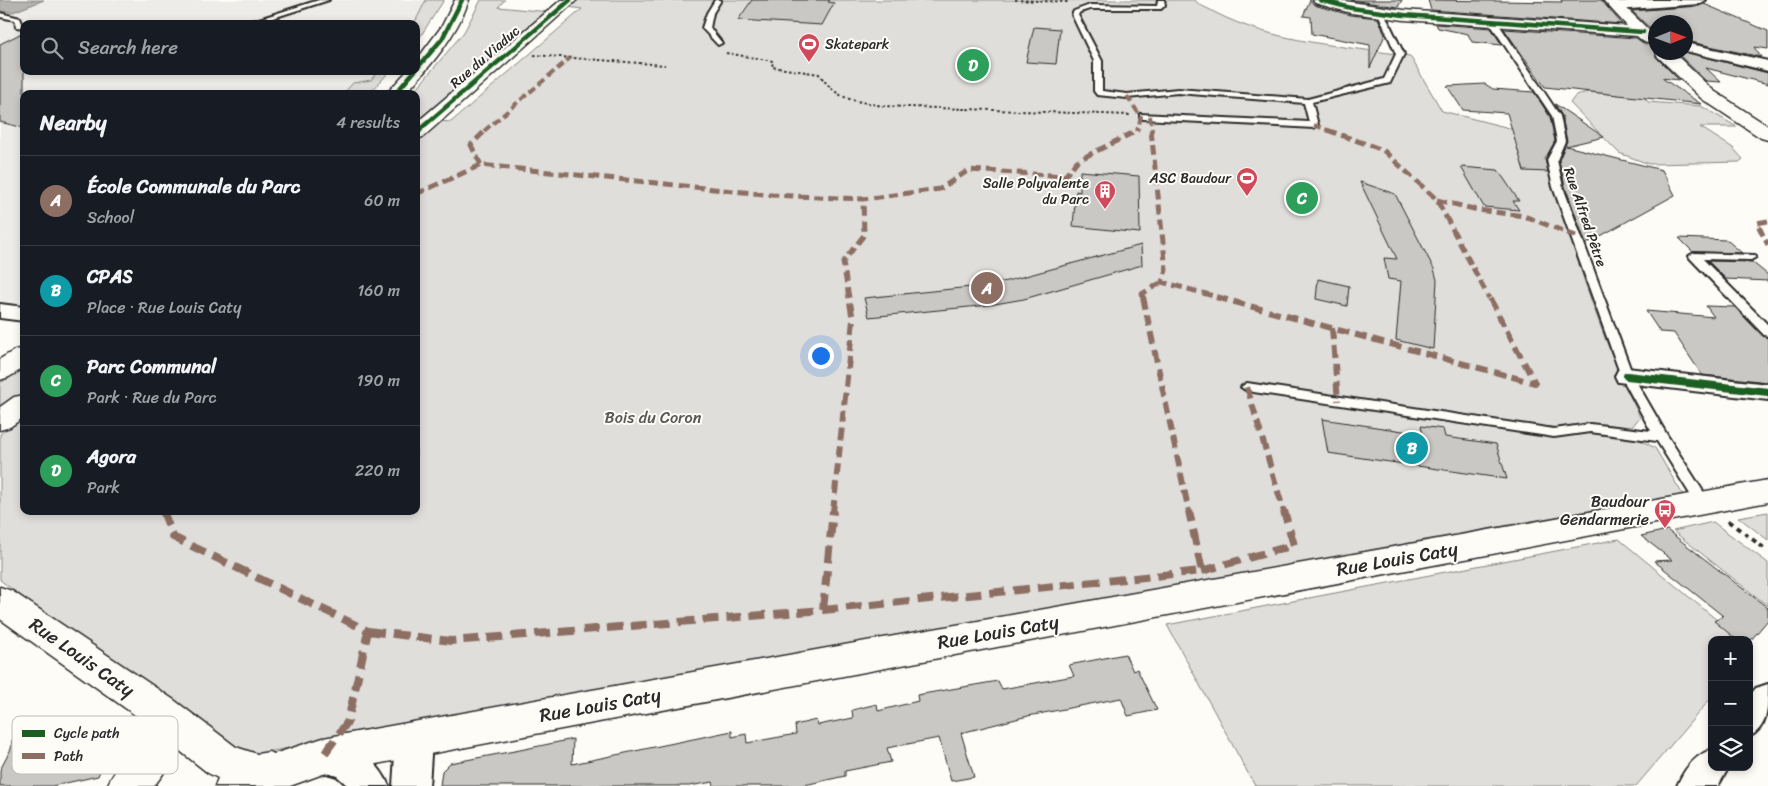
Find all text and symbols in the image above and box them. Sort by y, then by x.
north arrow [1648,15,1693,60]
street label: Rue du Viaduc [444,19,526,95]
search box [20,20,420,75]
text: Search here [78,31,178,64]
sports icon: Skatepark [797,32,821,63]
place label: Skatepark [825,32,890,57]
icon: search [38,34,66,62]
pin: D [957,46,989,84]
text: Nearby [40,104,106,142]
text: 4 results [336,108,400,137]
street label: Rue Alfred Pêtre [1556,164,1614,270]
place label: ASC Baudour [1149,166,1232,191]
sports icon: ASC Baudour [1235,166,1259,197]
text: École Communale du Parc [87,170,300,203]
place label: Salle Polyvalente du Parc [983,171,1089,212]
building icon: Salle Polyvalente du Parc [1093,179,1117,210]
pin: C [1286,179,1318,217]
text: A [51,186,61,215]
text: 60 m [364,186,400,215]
text: School [87,203,134,232]
text: CPAS [87,260,133,293]
pin: A [971,269,1003,307]
text: B [51,276,61,305]
text: 160 m [357,276,400,305]
text: Place · Rue Louis Caty [87,293,241,322]
your location [808,343,834,369]
text: Parc Communal [87,350,216,383]
text: C [51,366,61,395]
text: 190 m [357,366,400,395]
text: Park · Rue du Parc [87,383,217,412]
park label: Bois du Coron [605,403,702,432]
pin: B [1396,429,1428,467]
text: Agora [87,440,136,473]
text: D [51,456,61,485]
text: 220 m [355,456,400,485]
text: Park [87,473,120,502]
place label: Baudour Gendarmerie [1560,487,1650,534]
bus stop icon: Baudour Gendarmerie [1653,498,1677,529]
street label: Rue Louis Caty [1334,532,1461,586]
street label: Rue Louis Caty [935,605,1062,659]
street label: Rue Louis Caty [22,608,142,706]
map controls [1708,636,1753,771]
button: + [1708,636,1753,681]
street label: Rue Louis Caty [537,678,664,732]
button: − [1708,681,1753,726]
legend [12,716,178,774]
text: Cycle path [54,721,120,746]
button: layers [1708,726,1753,771]
text: Path [54,744,83,769]

